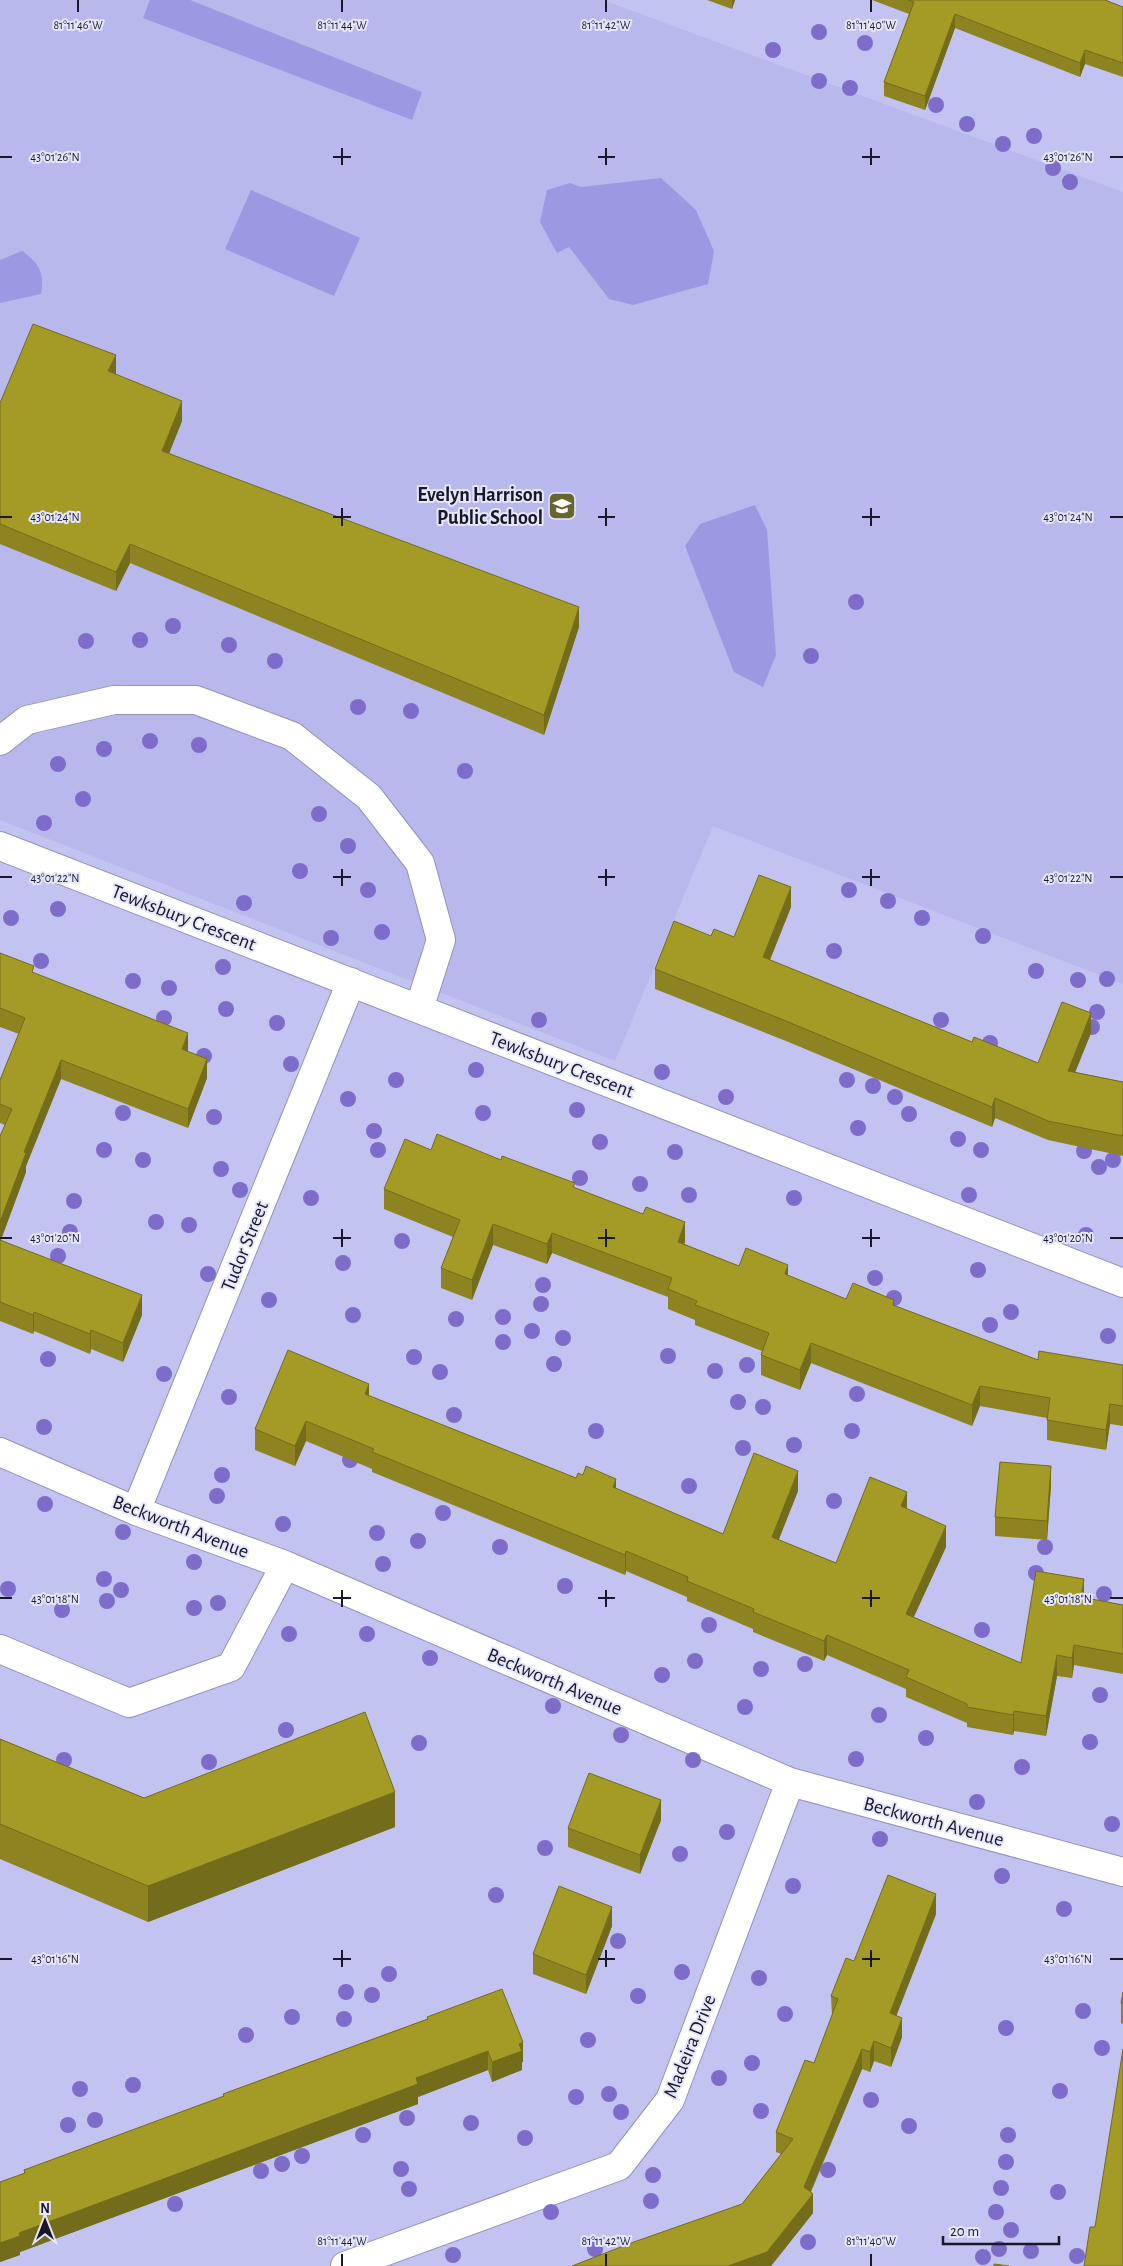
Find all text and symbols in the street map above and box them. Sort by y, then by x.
text: 81°11'46"W [53,19,103,31]
text: 81°11'44"W [317,19,367,31]
text: 81°11'42"W [581,19,631,31]
text: 81°11'40"W [846,19,896,31]
text: 43°01'26"N [30,151,80,163]
text: 43°01'26"N [1043,151,1093,163]
place label: Evelyn Harrison Public School [417,485,543,528]
school or university icon: Evelyn Harrison Public School [547,491,577,521]
text: 43°01'24"N [30,511,80,523]
text: 43°01'24"N [1043,511,1093,523]
text: 43°01'22"N [30,872,80,884]
text: 43°01'22"N [1043,872,1093,884]
street label: Tewksbury Crescent [109,881,259,955]
street label: Tewksbury Crescent [487,1028,637,1102]
street label: Tudor Street [218,1198,272,1294]
text: 43°01'20"N [30,1232,80,1244]
text: 43°01'20"N [1043,1232,1093,1244]
street label: Beckworth Avenue [110,1492,252,1562]
text: 43°01'18"N [31,1593,79,1605]
text: 43°01'18"N [1044,1593,1092,1605]
street label: Beckworth Avenue [484,1645,625,1719]
street label: Beckworth Avenue [861,1794,1006,1850]
text: 43°01'16"N [31,1953,79,1965]
text: 43°01'16"N [1044,1953,1092,1965]
street label: Madeira Drive [660,1992,720,2101]
north arrow [20,2196,70,2246]
text: N [40,2202,50,2216]
scale bar [943,2214,1059,2246]
text: 20 m [950,2224,979,2239]
text: 81°11'44"W [317,2235,367,2247]
text: 81°11'42"W [581,2235,631,2247]
text: 81°11'40"W [846,2235,896,2247]

